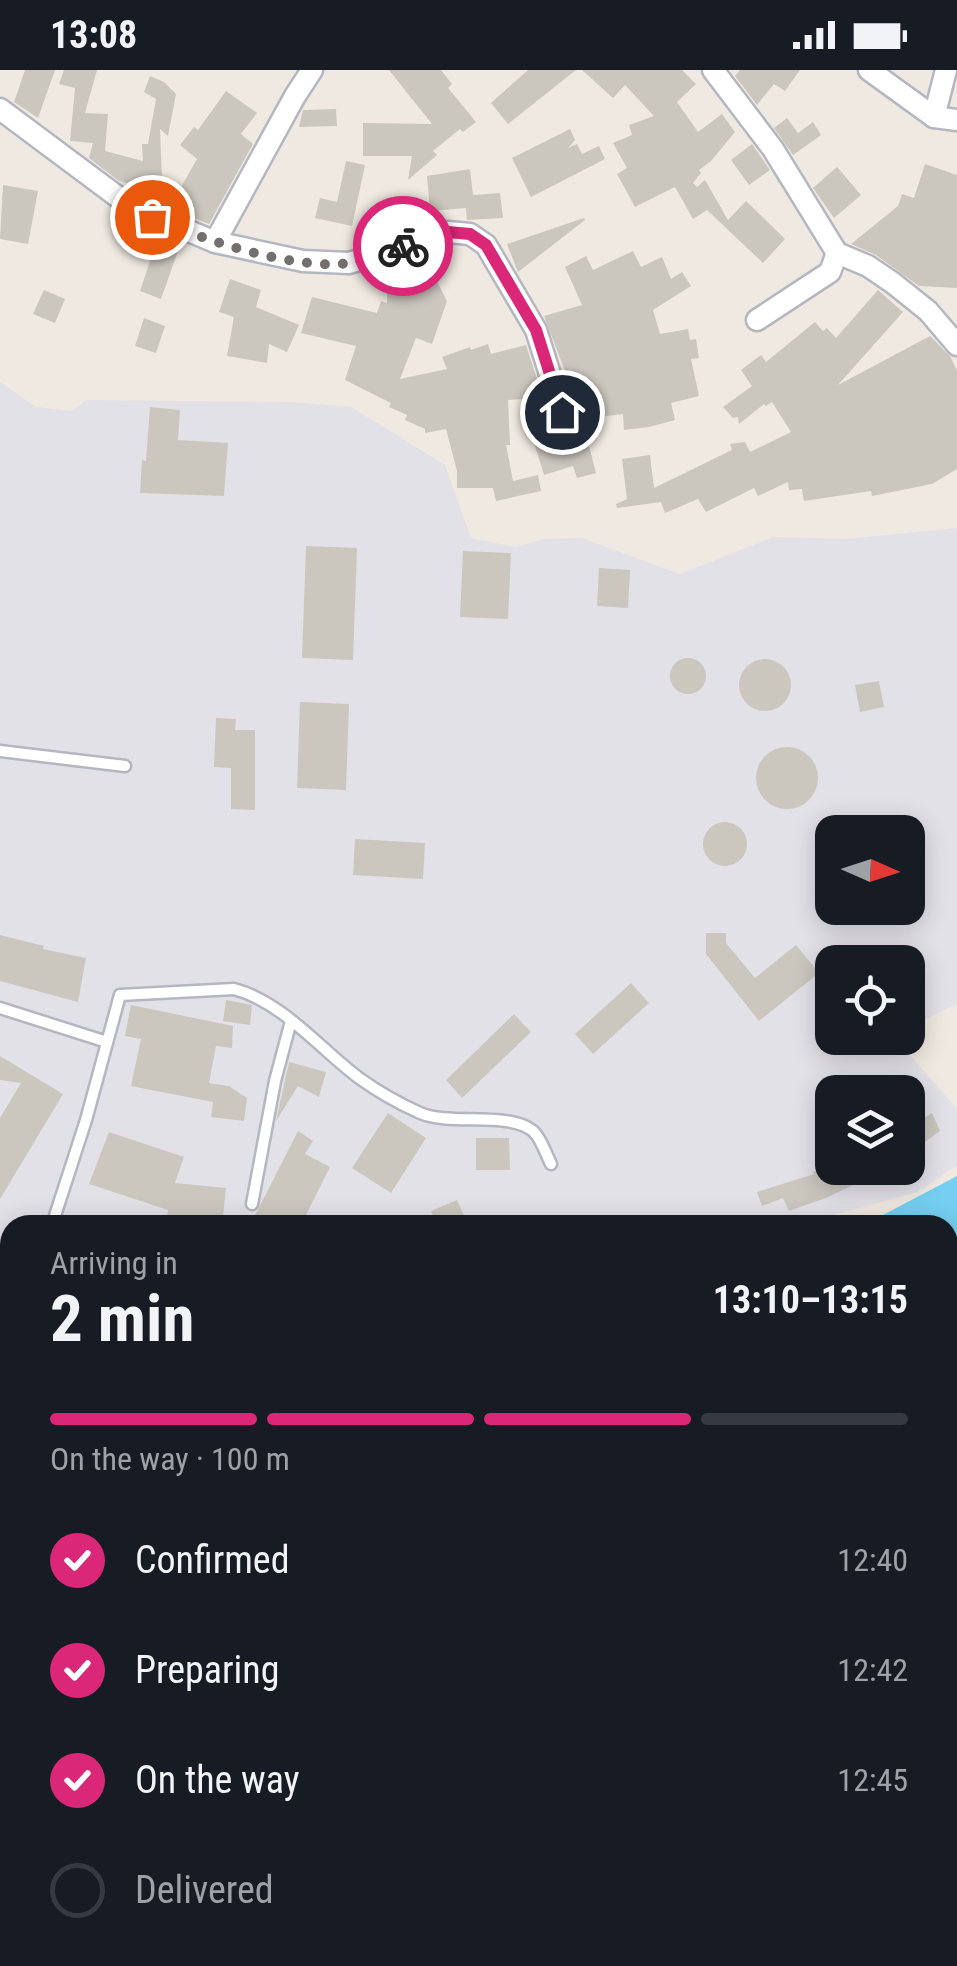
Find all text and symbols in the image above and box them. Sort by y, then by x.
text: 13:08 [50,13,137,57]
pin [110,175,195,260]
icon: bag [125,190,180,245]
courier [353,196,453,296]
icon: bike [376,219,431,274]
pin [520,370,605,455]
icon: home [535,385,590,440]
north arrow [815,815,925,925]
map controls [815,815,925,1185]
button: locate [815,945,925,1055]
button: layers [815,1075,925,1185]
text: Arriving in [50,1244,178,1282]
text: 13:10–13:15 [713,1278,908,1322]
text: 2 min [50,1281,194,1357]
text: On the way · 100 m [50,1440,290,1478]
icon: check [50,1533,105,1588]
text: Confirmed [135,1538,290,1582]
text: 12:40 [837,1541,908,1579]
icon: check [50,1643,105,1698]
text: Preparing [135,1648,280,1692]
text: 12:42 [837,1651,908,1689]
icon: check [50,1753,105,1808]
text: On the way [135,1758,300,1802]
text: 12:45 [837,1761,908,1799]
text: Delivered [135,1868,274,1912]

